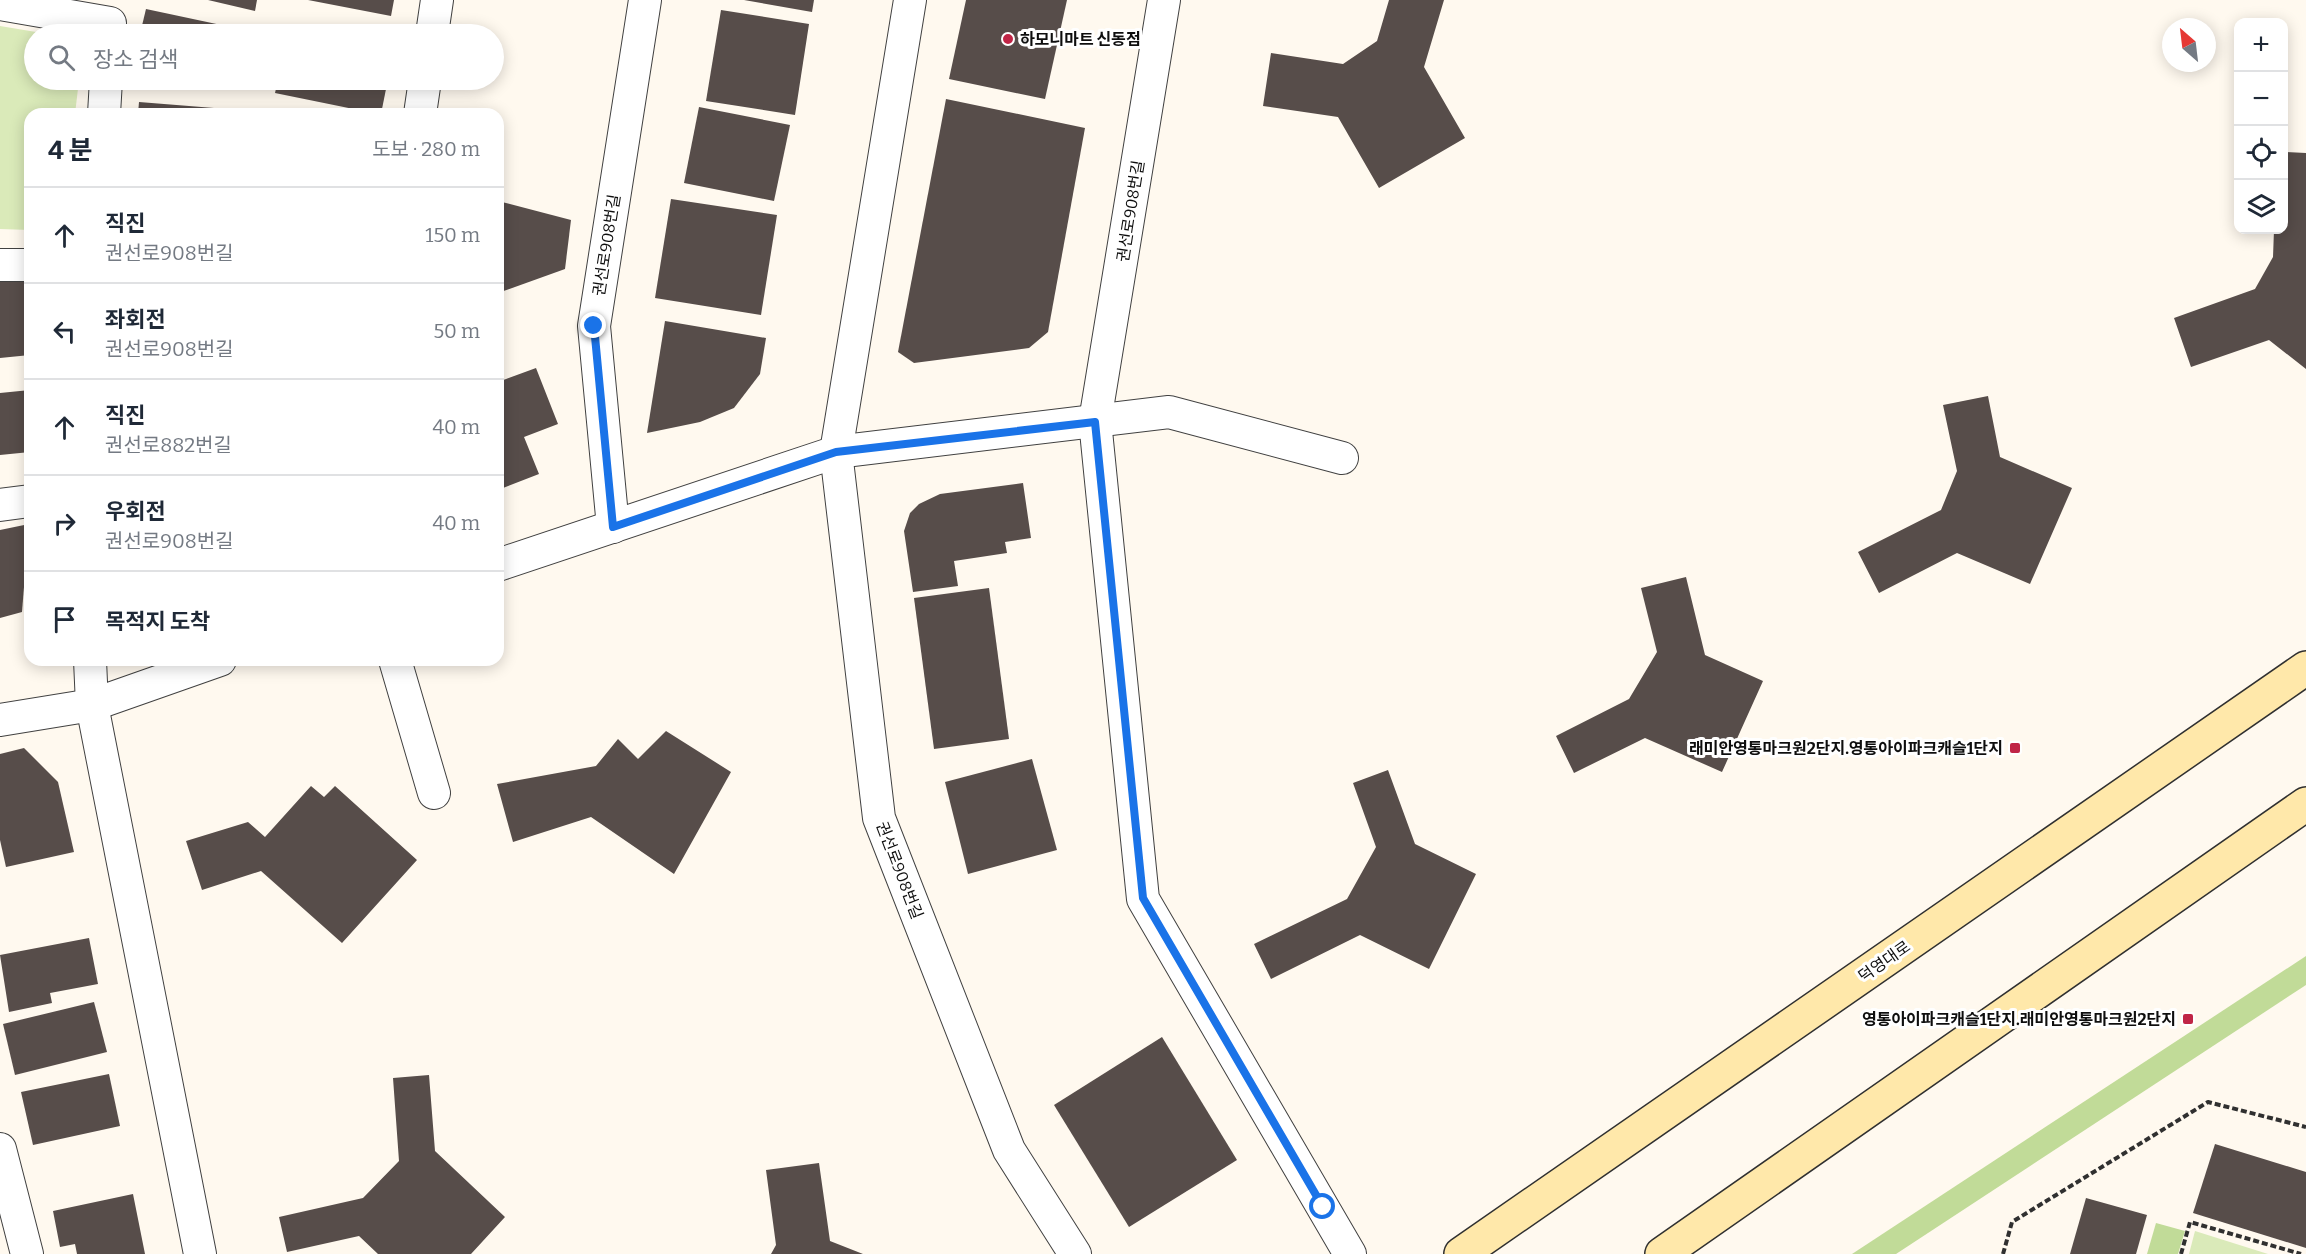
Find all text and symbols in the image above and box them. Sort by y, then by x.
north arrow [2162,18,2216,72]
map controls [2234,18,2288,234]
button: + [2234,18,2288,72]
search box [24,24,504,90]
place label: 하모니마트 신동점 [1020,30,1141,49]
marker: 하모니마트 신동점 [1001,32,1015,46]
icon: search [45,41,78,74]
text: 장소 검색 [93,46,178,73]
button: − [2234,72,2288,126]
button: locate [2234,126,2288,180]
text: 4 분 [48,135,92,166]
text: 도보 · 280 m [372,137,480,161]
street label: 권선로908번길 [1113,159,1148,263]
button: layers [2234,180,2288,234]
street label: 권선로908번길 [589,193,624,297]
text: 직진 [105,210,145,237]
icon: ahead [48,219,81,252]
text: 150 m [425,223,480,247]
text: 권선로908번길 [105,241,234,265]
text: 좌회전 [105,306,166,333]
route end [580,312,606,338]
icon: left [48,315,81,348]
text: 50 m [433,319,480,343]
text: 권선로908번길 [105,337,234,361]
text: 직진 [105,402,145,429]
icon: ahead [48,411,81,444]
text: 40 m [432,415,480,439]
text: 권선로882번길 [105,433,232,457]
text: 우회전 [105,498,166,525]
icon: right [48,507,81,540]
text: 40 m [432,511,480,535]
text: 권선로908번길 [105,529,234,553]
icon: arrive [48,603,81,636]
text: 목적지 도착 [105,608,210,635]
place label: 래미안영통마크원2단지.영통아이파크캐슬1단지 [1689,739,2003,758]
marker: 래미안영통마크원2단지.영통아이파크캐슬1단지 [2008,741,2022,755]
street label: 권선로908번길 [872,819,927,922]
street label: 덕영대로 [1855,937,1914,986]
place label: 영통아이파크캐슬1단지.래미안영통마크원2단지 [1862,1010,2176,1029]
marker: 영통아이파크캐슬1단지.래미안영통마크원2단지 [2181,1012,2195,1026]
route start [1309,1193,1335,1219]

